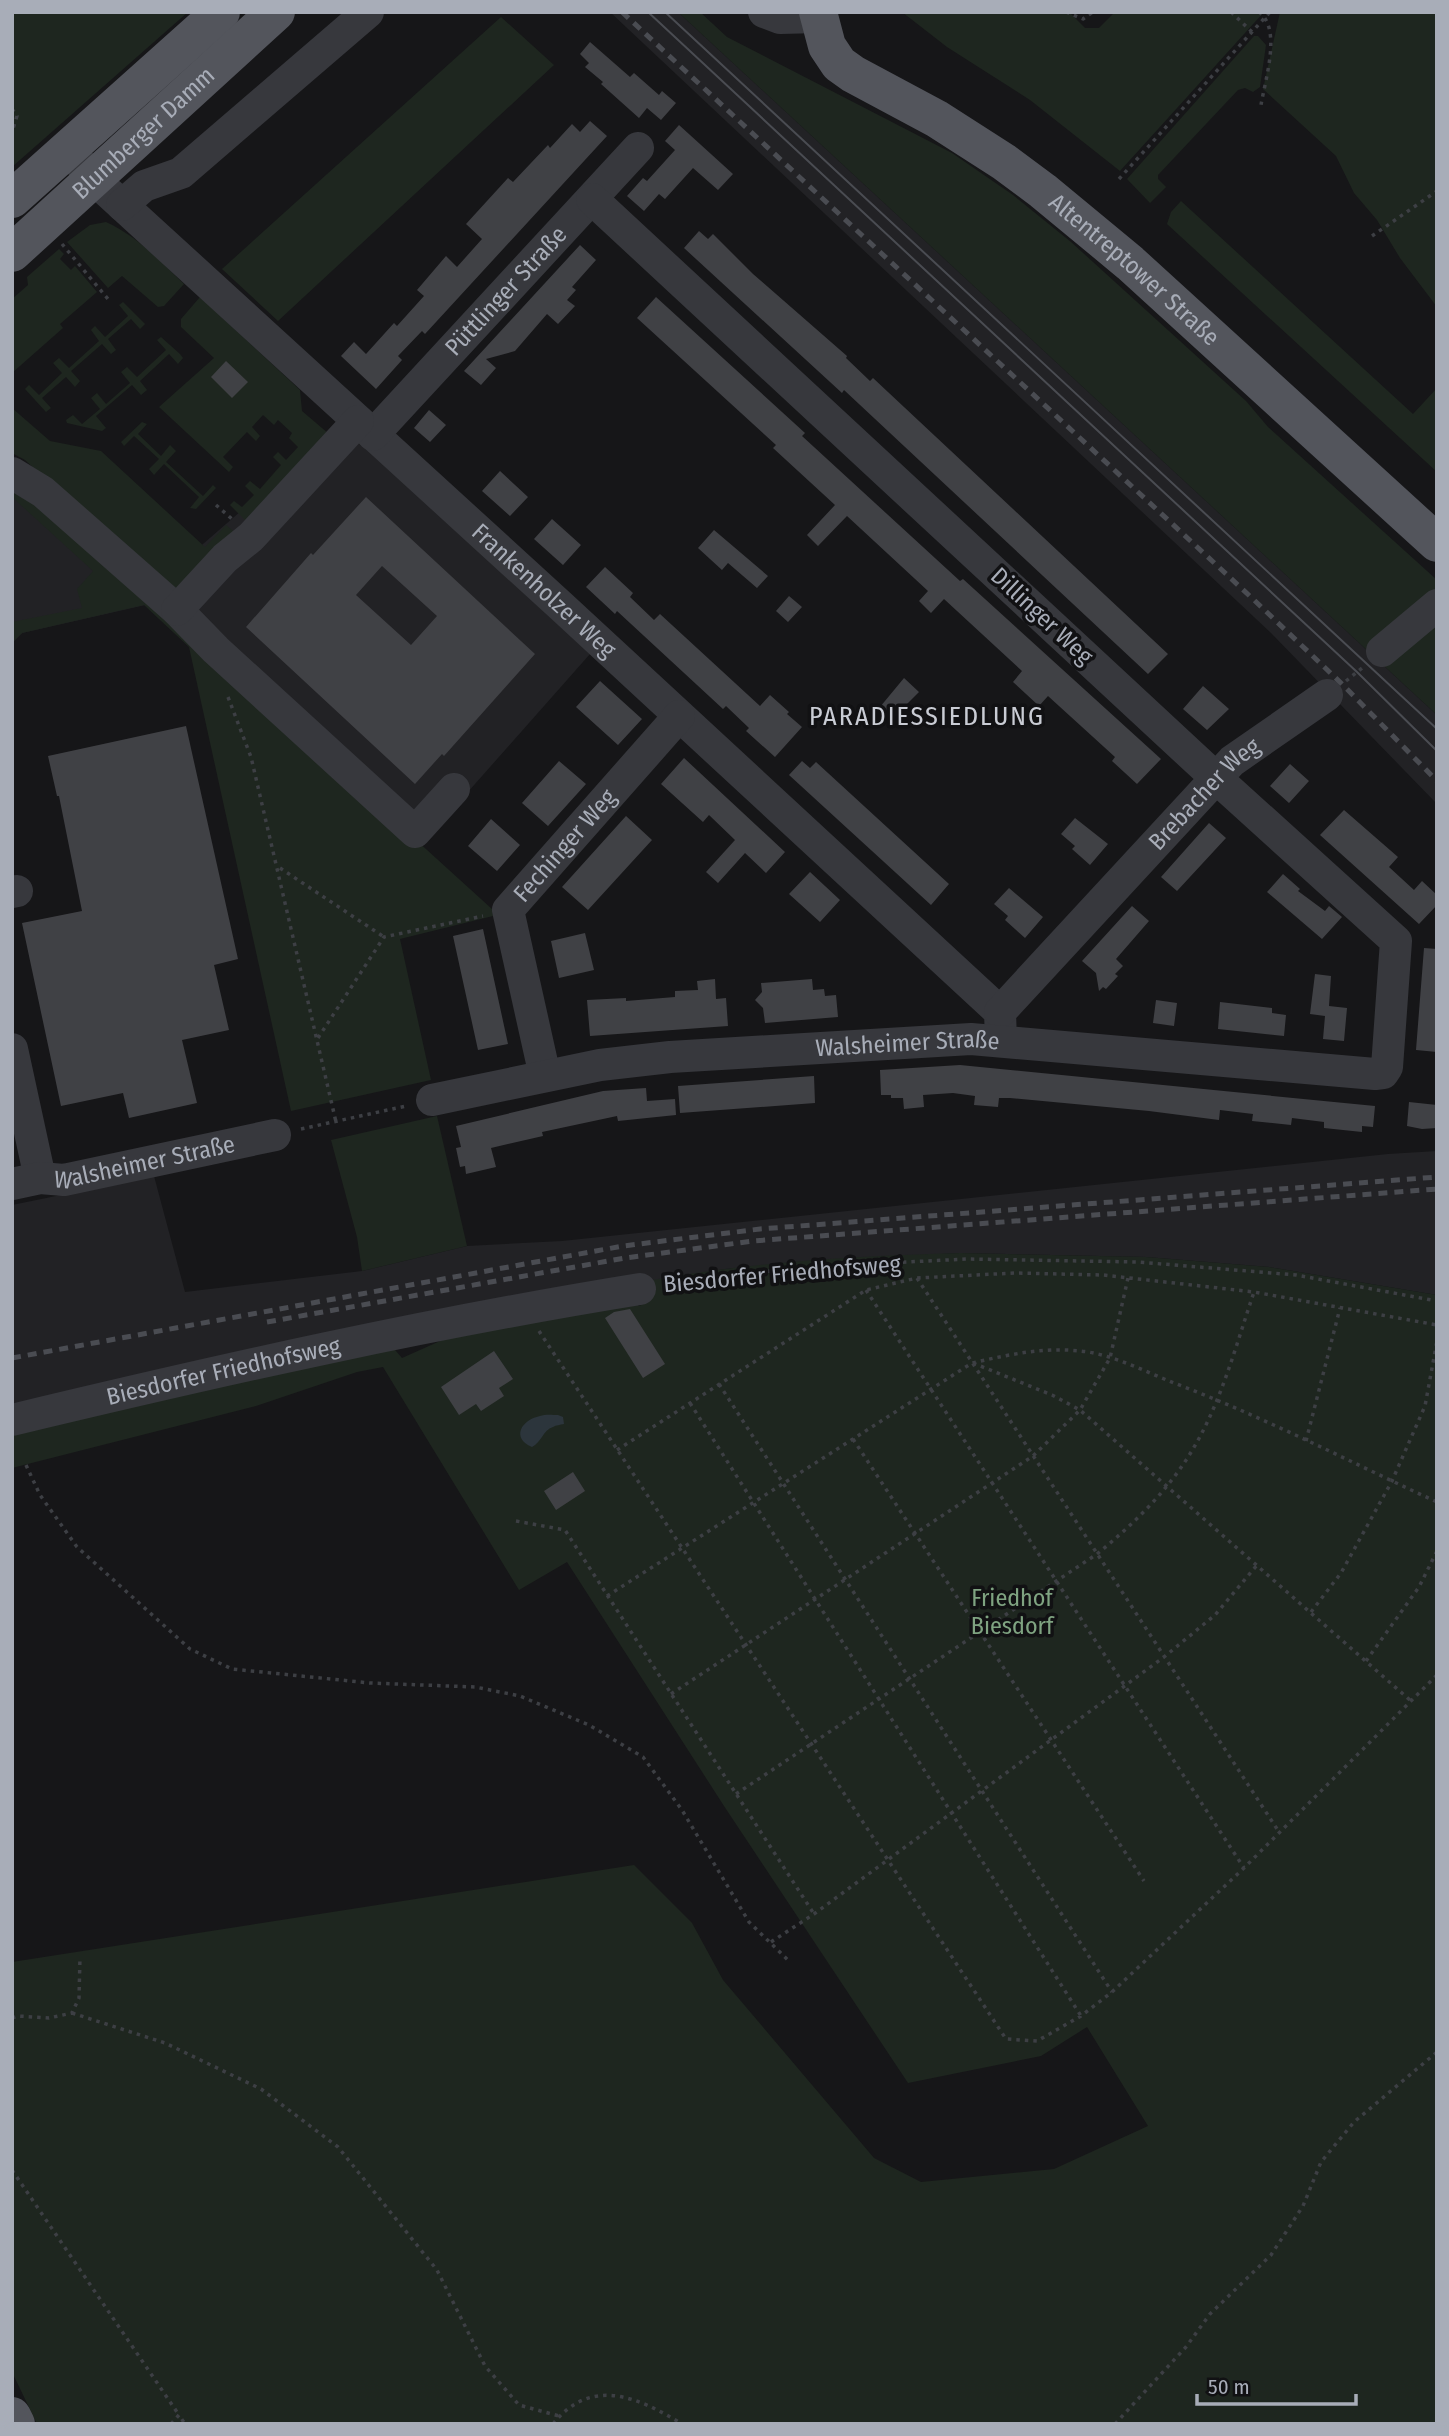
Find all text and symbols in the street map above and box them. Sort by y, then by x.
street label: Blumberger Damm [67,61,220,205]
street label: Altentreptower Straße [1043,188,1225,351]
street label: Püttlinger Straße [439,221,572,361]
street label: Frankenholzer Weg [466,518,622,664]
street label: Dillinger Weg [985,562,1099,671]
district label: PARADIESSIEDLUNG [809,701,1045,732]
street label: Brebacher Weg [1143,732,1266,856]
street label: Fechinger Weg [508,783,622,908]
street label: Walsheimer Straße [815,1025,1001,1062]
street label: Walsheimer Straße [53,1130,237,1195]
street label: Biesdorfer Friedhofsweg [662,1250,903,1298]
street label: Biesdorfer Friedhofsweg [104,1331,343,1411]
park label: Friedhof Biesdorf [971,1584,1055,1640]
scale bar [1197,2362,1356,2406]
text: 50 m [1208,2374,1250,2400]

